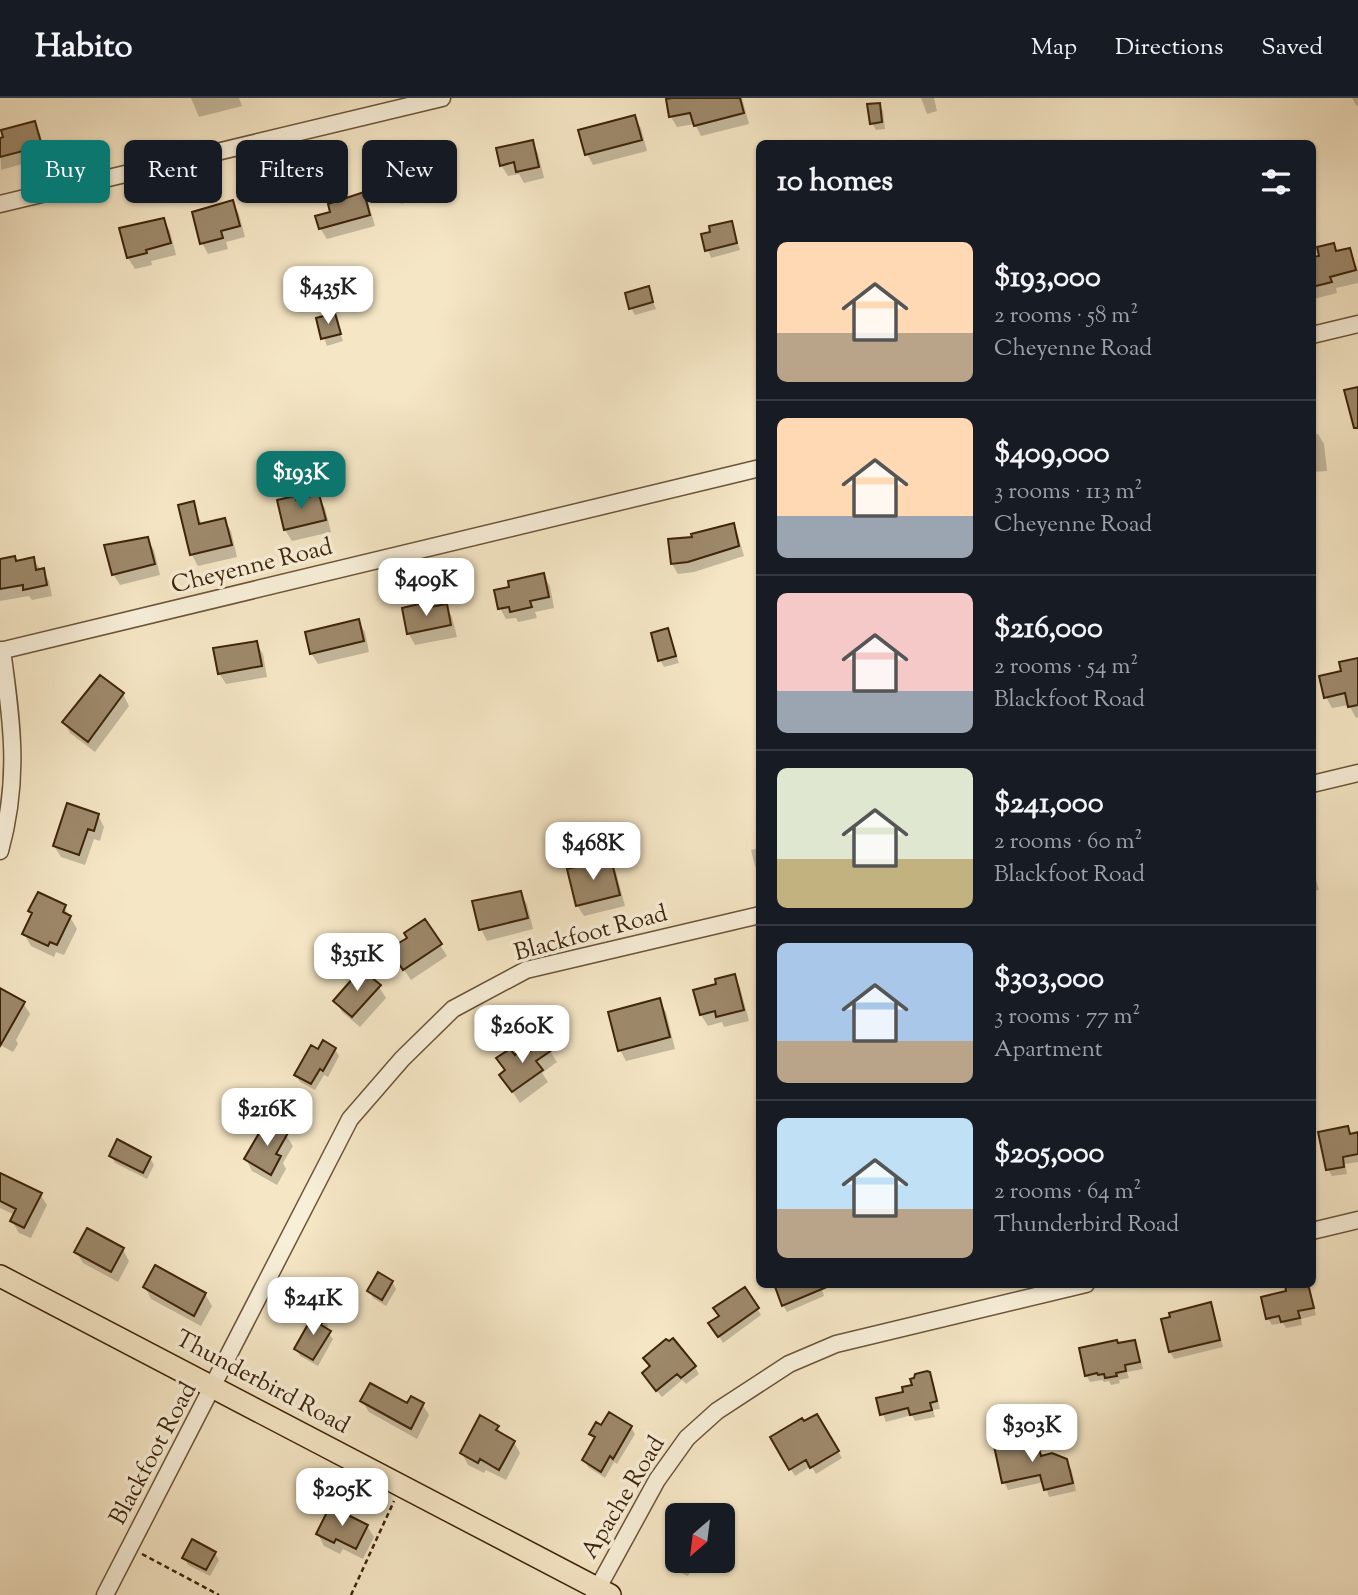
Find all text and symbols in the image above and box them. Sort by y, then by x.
text: Habito [35,24,133,72]
text: Map [1031,31,1077,65]
text: Directions [1115,31,1223,65]
text: Saved [1261,31,1323,65]
chip: Buy [21,140,110,203]
chip: Rent [124,140,222,203]
chip: Filters [236,140,348,203]
chip: New [362,140,457,203]
text: 10 homes [777,161,893,204]
icon: filters [1257,163,1295,201]
text: $193,000 [994,257,1101,300]
pin: $435K [279,266,377,326]
icon: home [833,270,917,354]
text: $435K [299,272,357,305]
text: 2 rooms · 58 m² [994,300,1138,333]
text: Cheyenne Road [994,333,1152,366]
text: $409,000 [994,433,1110,476]
icon: home [833,446,917,530]
pin: $193K [252,452,350,511]
text: $193K [273,457,329,490]
text: 3 rooms · 113 m² [994,476,1142,509]
text: Cheyenne Road [994,509,1152,542]
street label: Cheyenne Road [168,530,337,603]
pin: $409K [377,559,475,618]
text: $409K [394,564,458,597]
text: $216,000 [994,608,1103,651]
icon: home [833,621,917,705]
text: 2 rooms · 54 m² [994,651,1138,684]
text: Blackfoot Road [994,684,1145,717]
text: $241,000 [994,783,1104,826]
icon: home [833,796,917,880]
pin: $468K [544,822,642,882]
text: 2 rooms · 60 m² [994,826,1142,859]
text: $468K [561,828,625,861]
text: Blackfoot Road [994,859,1145,892]
street label: Blackfoot Road [511,897,672,971]
pin: $351K [308,934,406,993]
text: $351K [330,939,384,972]
text: $303,000 [994,958,1104,1001]
icon: home [833,971,917,1055]
text: 3 rooms · 77 m² [994,1001,1140,1034]
pin: $260K [473,1006,571,1065]
text: $260K [490,1011,554,1044]
text: Apartment [994,1034,1103,1067]
pin: $216K [218,1088,316,1148]
text: $216K [238,1094,296,1127]
text: $205,000 [994,1133,1104,1176]
icon: home [833,1146,917,1230]
text: 2 rooms · 64 m² [994,1176,1141,1209]
text: Thunderbird Road [994,1209,1179,1242]
pin: $241K [264,1278,362,1337]
text: $241K [283,1283,343,1316]
street label: Thunderbird Road [169,1323,356,1444]
street label: Blackfoot Road [102,1376,206,1531]
pin: $303K [983,1404,1081,1464]
text: $303K [1002,1410,1062,1443]
street label: Apache Road [574,1430,674,1566]
pin: $205K [293,1468,391,1528]
text: $205K [312,1474,372,1507]
north arrow [665,1503,735,1573]
map controls [665,1503,735,1573]

